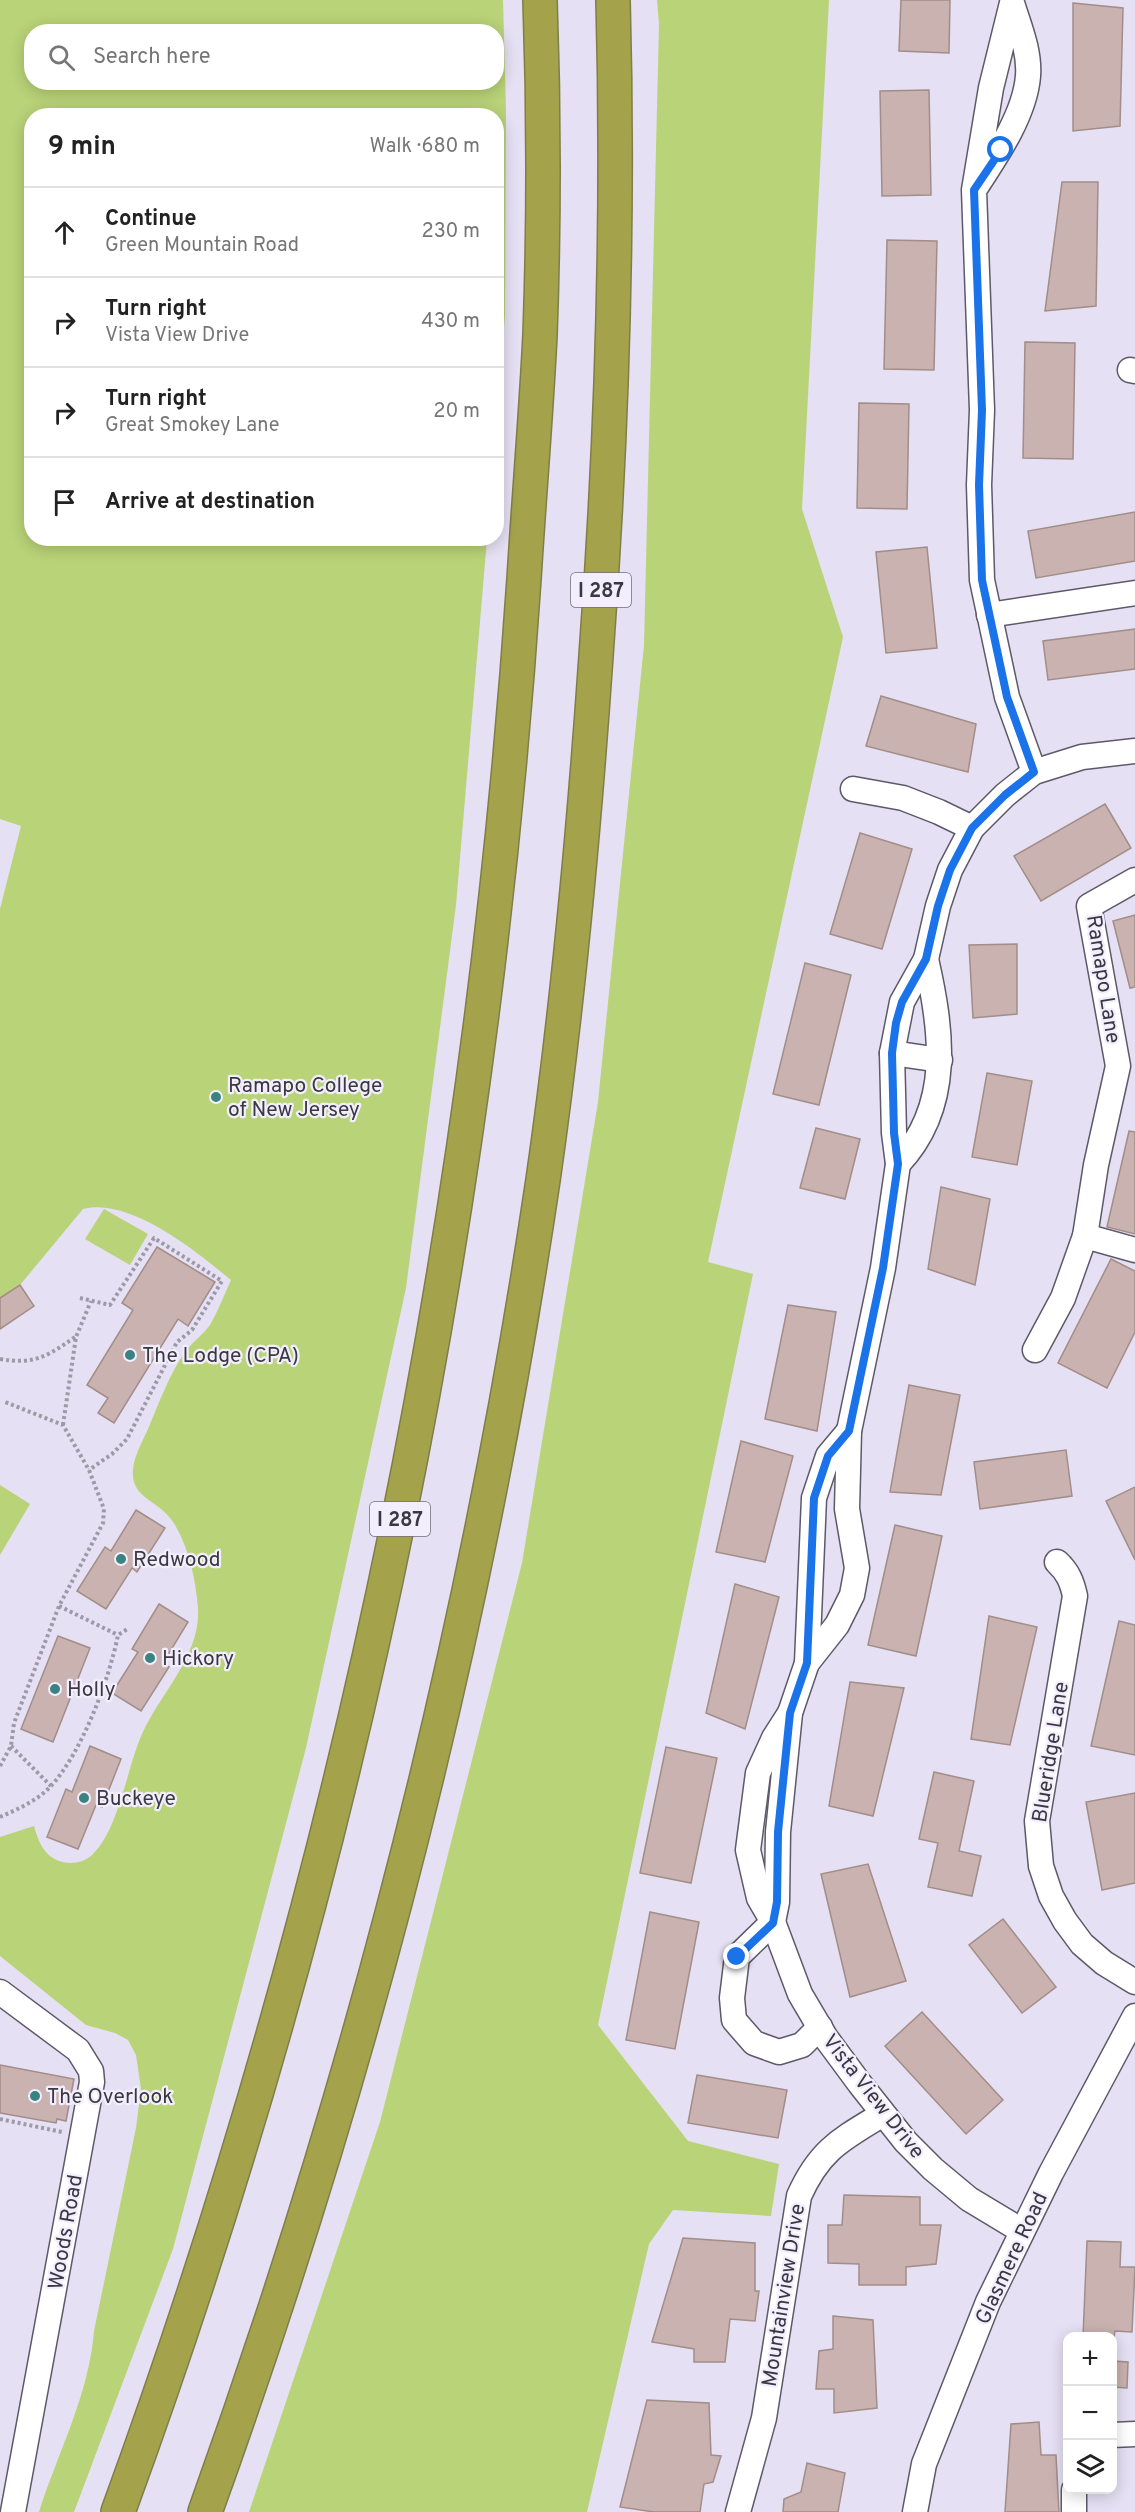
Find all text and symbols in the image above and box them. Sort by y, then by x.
search box [24,24,504,90]
icon: search [45,41,78,74]
text: Search here [93,44,211,71]
text: 9 min [48,131,116,164]
text: Walk · 680 m [369,134,480,160]
route start [987,136,1013,162]
text: Continue [105,206,196,233]
icon: ahead [48,216,81,249]
text: 230 m [421,219,480,245]
text: Green Mountain Road [105,233,299,259]
text: Turn right [105,296,207,323]
icon: right [48,306,81,339]
text: 430 m [421,309,480,335]
text: Vista View Drive [105,323,249,349]
text: Turn right [105,386,207,413]
icon: right [48,396,81,429]
text: 20 m [433,399,480,425]
text: Great Smokey Lane [105,413,280,439]
icon: arrive [48,486,81,519]
text: Arrive at destination [105,489,315,516]
road number: I 287 [571,573,631,607]
street label: Ramapo Lane [1079,913,1126,1045]
place label: Ramapo College of New Jersey [228,1073,382,1124]
marker: Ramapo College of New Jersey [209,1090,223,1104]
place label: The Lodge (CPA) [142,1343,299,1370]
marker: The Lodge (CPA) [123,1348,137,1362]
road number: I 287 [370,1502,430,1536]
place label: Redwood [133,1547,221,1574]
marker: Redwood [114,1552,128,1566]
place label: Hickory [162,1646,234,1673]
marker: Hickory [143,1651,157,1665]
place label: Holly [67,1677,116,1704]
street label: Blueridge Lane [1027,1680,1076,1825]
marker: Holly [48,1682,62,1696]
place label: Buckeye [96,1786,176,1813]
marker: Buckeye [77,1791,91,1805]
route end [723,1943,749,1969]
street label: Vista View Drive [816,2029,930,2165]
place label: The Overlook [47,2084,173,2111]
marker: The Overlook [28,2089,42,2103]
street label: Woods Road [43,2173,90,2292]
street label: Glasmere Road [970,2188,1055,2329]
street label: Mountainview Drive [757,2202,812,2389]
map controls [1063,2332,1117,2494]
button: + [1063,2332,1117,2386]
button: − [1063,2386,1117,2440]
button: layers [1063,2440,1117,2494]

